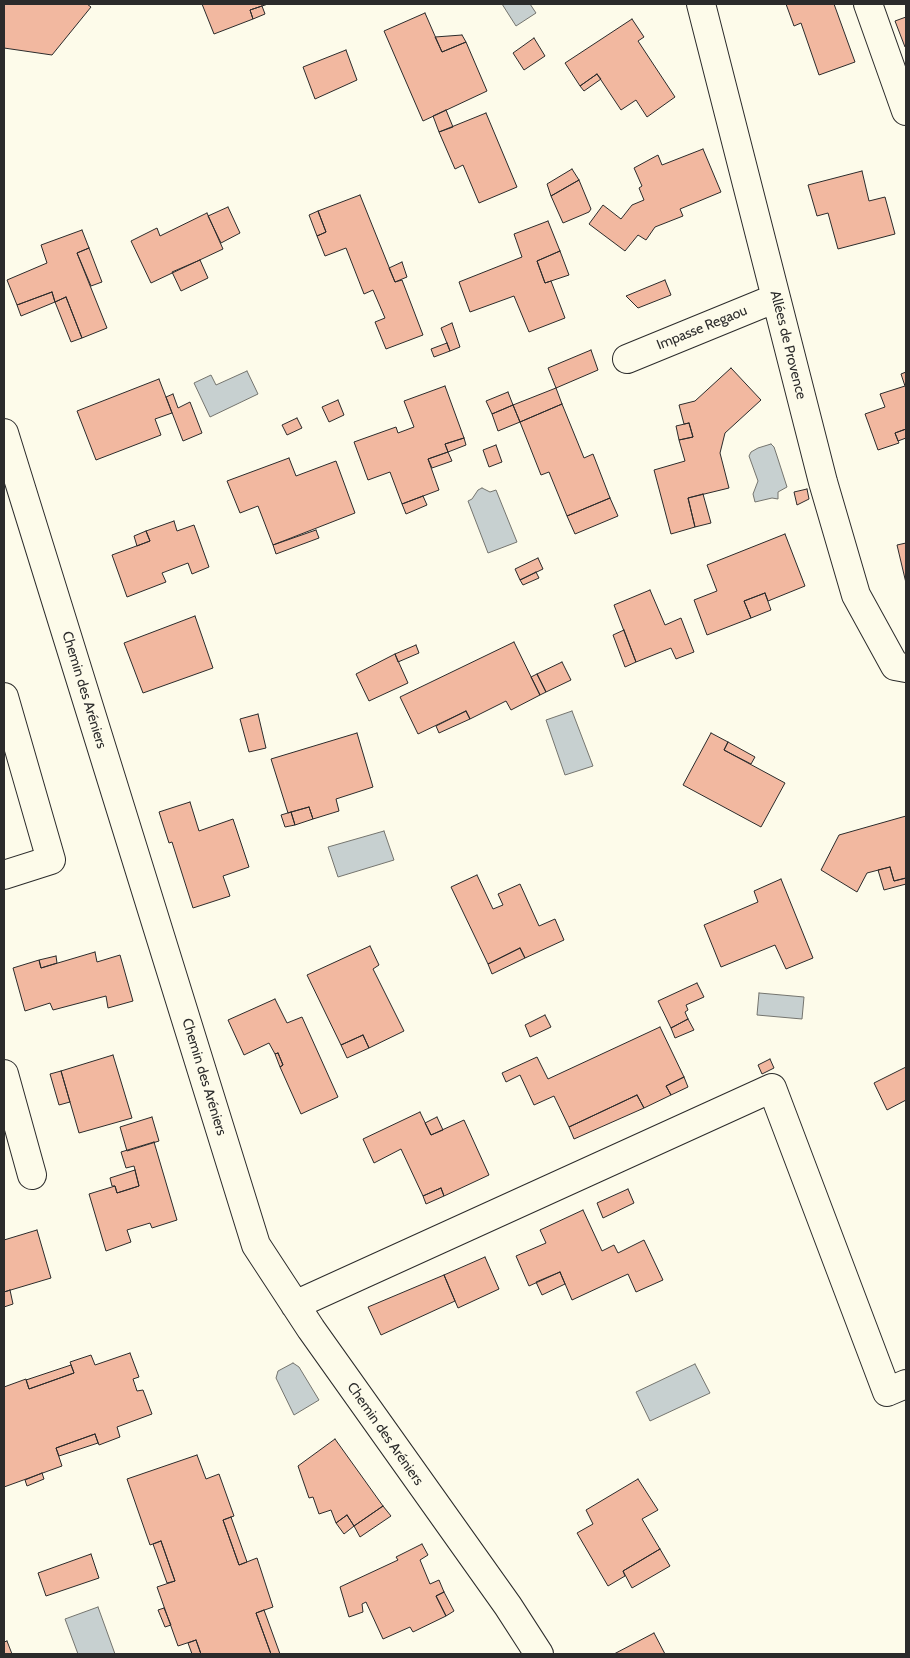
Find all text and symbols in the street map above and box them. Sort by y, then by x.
street label: Allées de Provence [766,289,810,401]
street label: Impasse Regaou [654,302,750,354]
street label: Chemin des Aréniers [58,629,110,751]
street label: Chemin des Aréniers [178,1016,230,1138]
street label: Chemin des Aréniers [343,1379,427,1489]

